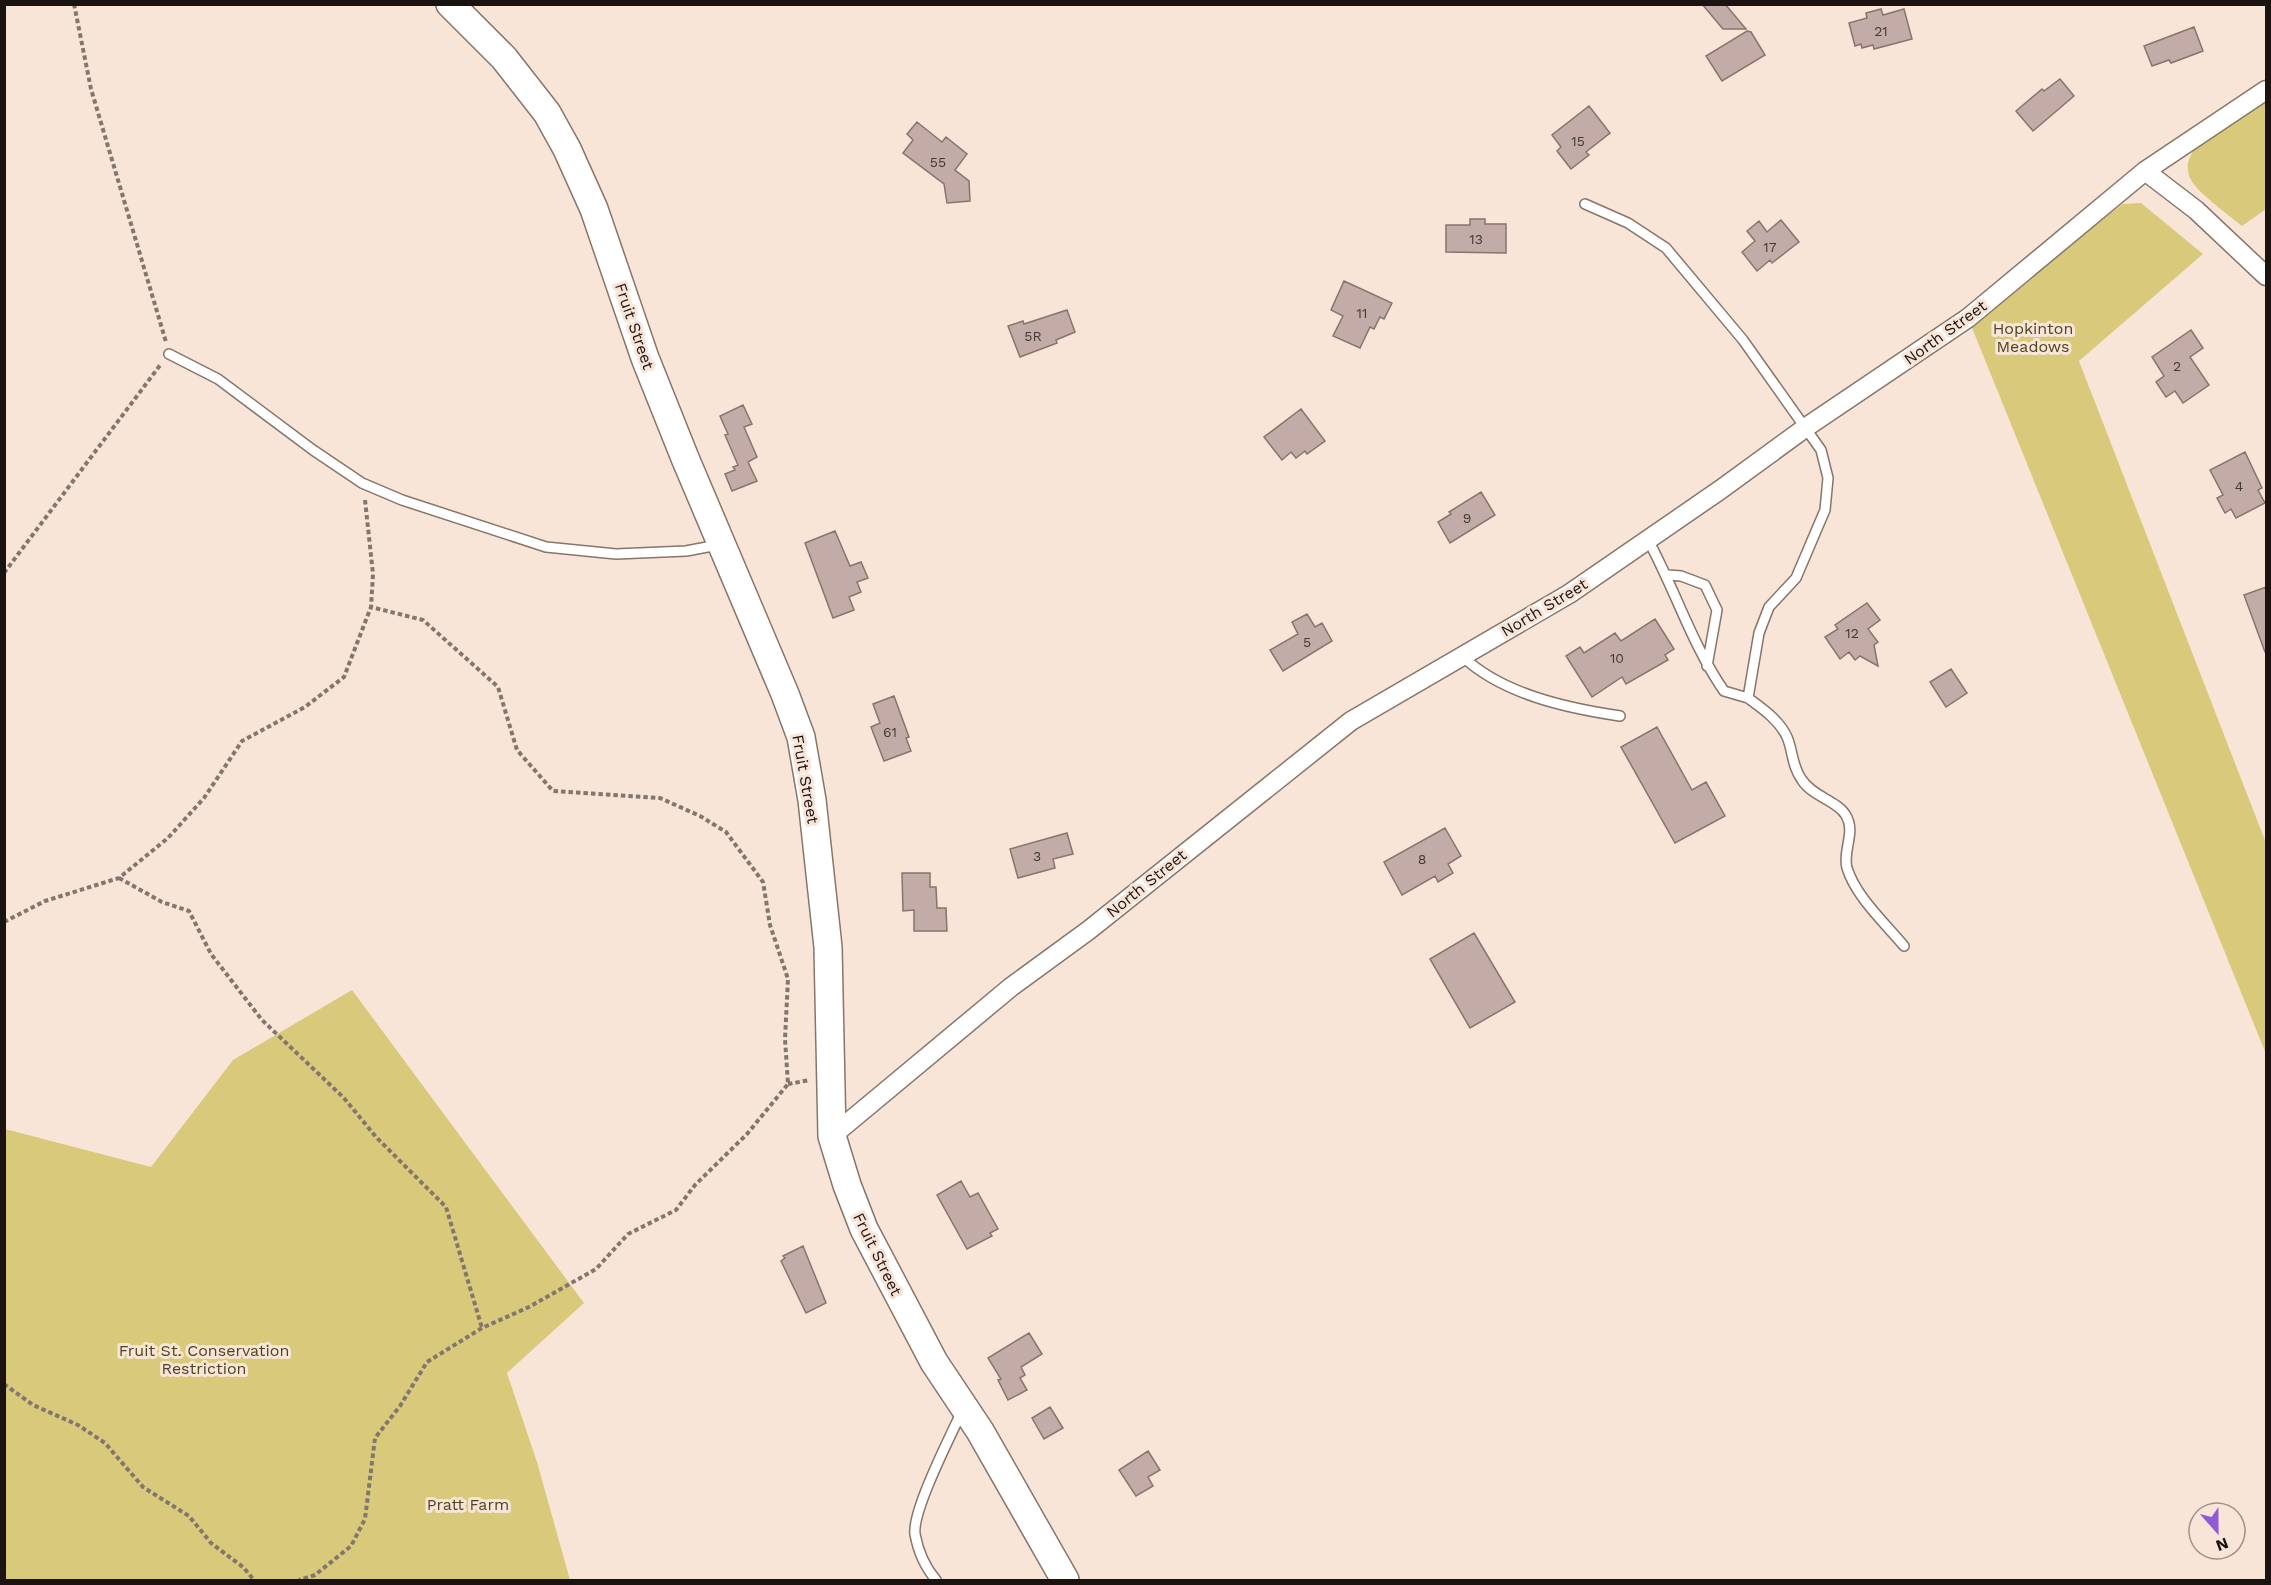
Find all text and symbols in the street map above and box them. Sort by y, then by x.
house number: 21 [1874,23,1888,39]
house number: 15 [1571,133,1585,149]
house number: 55 [930,154,946,170]
house number: 13 [1469,231,1483,247]
house number: 17 [1763,239,1777,255]
street label: Fruit Street [611,280,658,372]
street label: North Street [1900,296,1991,369]
house number: 11 [1357,305,1367,321]
park label: Hopkinton Meadows [1993,319,2073,356]
house number: 5R [1024,328,1042,344]
house number: 2 [2173,358,2181,374]
house number: 4 [2235,478,2243,494]
house number: 9 [1463,510,1471,526]
street label: North Street [1498,574,1591,641]
house number: 12 [1845,625,1859,641]
house number: 5 [1303,634,1311,650]
house number: 10 [1610,650,1624,666]
house number: 61 [883,724,897,740]
street label: Fruit Street [788,733,823,825]
street label: North Street [1102,845,1190,921]
house number: 3 [1033,848,1041,864]
house number: 8 [1418,851,1426,867]
street label: Fruit Street [849,1210,906,1299]
park label: Fruit St. Conservation Restriction [119,1341,289,1378]
park label: Pratt Farm [427,1495,509,1514]
north arrow [2187,1501,2247,1561]
text: N [2213,1534,2231,1556]

